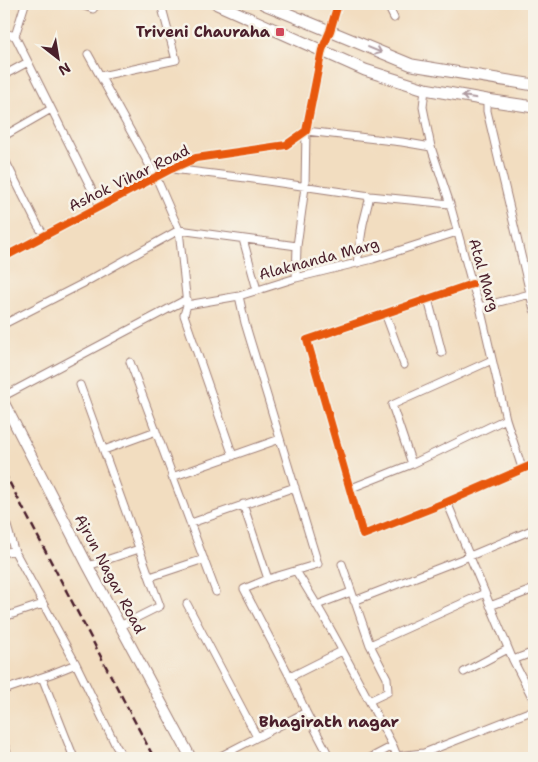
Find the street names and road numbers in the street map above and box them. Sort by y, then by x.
street label: Ashok Vihar Road [65,140,193,216]
street label: Alaknanda Marg [257,233,381,285]
street label: Atal Marg [464,236,504,314]
street label: Ajrun Nagar Road [70,511,150,638]

